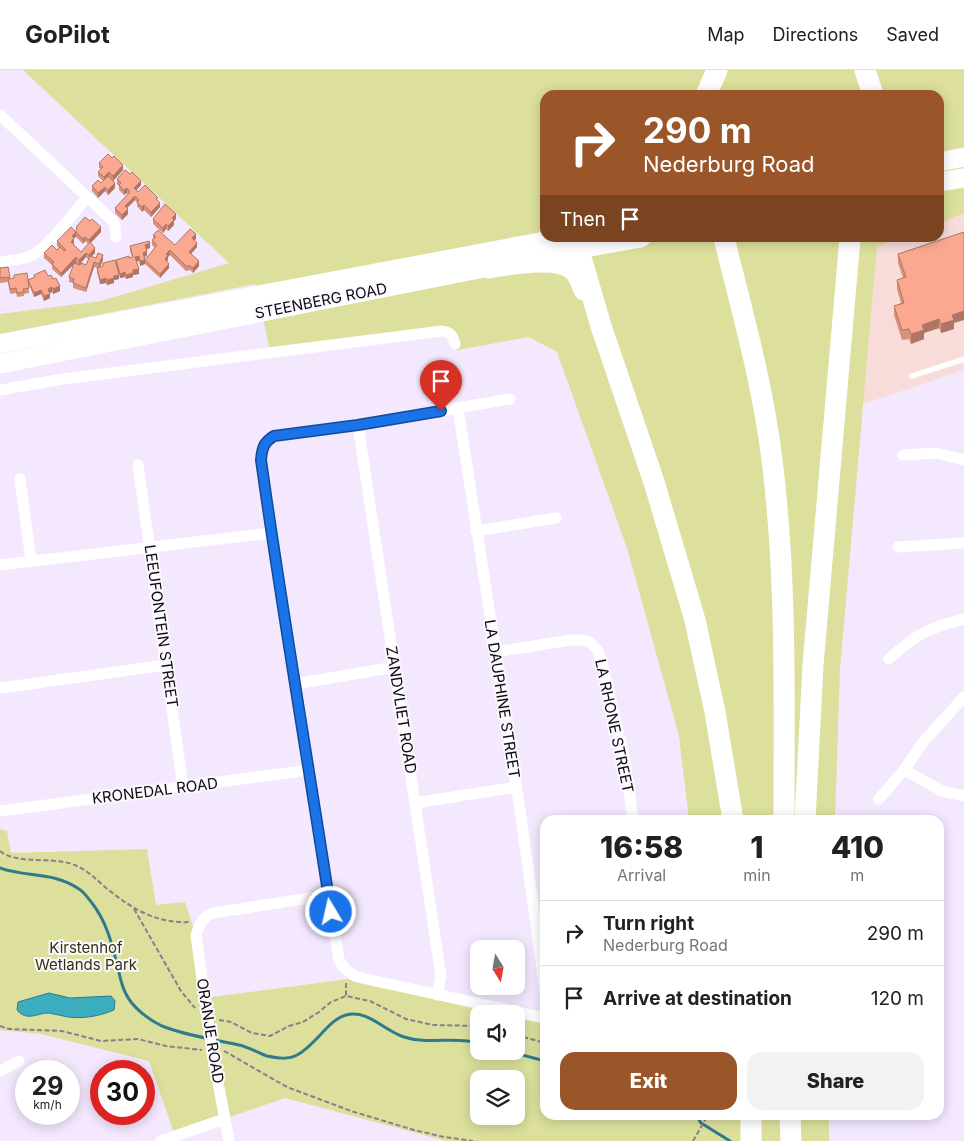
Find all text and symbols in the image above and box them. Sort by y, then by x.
text: GoPilot [25,20,110,49]
text: Map [707,24,745,45]
text: Directions [773,24,858,45]
text: Saved [886,24,939,45]
text: 290 m [643,109,752,151]
icon: right [560,110,625,175]
text: Nederburg Road [643,151,814,177]
icon: arrive [616,205,644,233]
text: Then [560,208,606,231]
street label: STEENBERG ROAD [253,278,389,323]
pin [420,360,462,411]
icon: arrive [427,367,455,395]
street label: LEEUFONTEIN STREET [141,543,182,709]
street label: LA DAUPHINE STREET [481,618,524,780]
street label: ZANDVLIET ROAD [382,645,421,775]
street label: LA RHONE STREET [591,657,638,795]
street label: KRONEDAL ROAD [91,773,219,808]
text: 16:58 [600,829,683,865]
text: 1 [750,829,764,865]
text: 410 [831,829,884,865]
text: Arrival [617,865,666,885]
text: min [743,865,771,885]
text: m [850,865,864,885]
position arrow [304,885,356,937]
text: Turn right [603,912,694,935]
icon: right [560,919,588,947]
text: 290 m [867,922,924,945]
text: Nederburg Road [603,935,728,955]
park label: Kirstenhof Wetlands Park [35,938,138,974]
north arrow [470,940,525,995]
map controls [470,940,525,1125]
street label: ORANJE ROAD [193,977,228,1085]
icon: arrive [560,984,588,1012]
text: Arrive at destination [603,987,792,1010]
text: 120 m [871,987,924,1010]
button: sound [470,1005,525,1060]
button: Exit [560,1052,737,1110]
button: Share [747,1052,924,1110]
speed limit sign: 30 [90,1060,155,1125]
button: layers [470,1070,525,1125]
text: 29 [32,1071,63,1101]
text: km/h [33,1097,62,1112]

